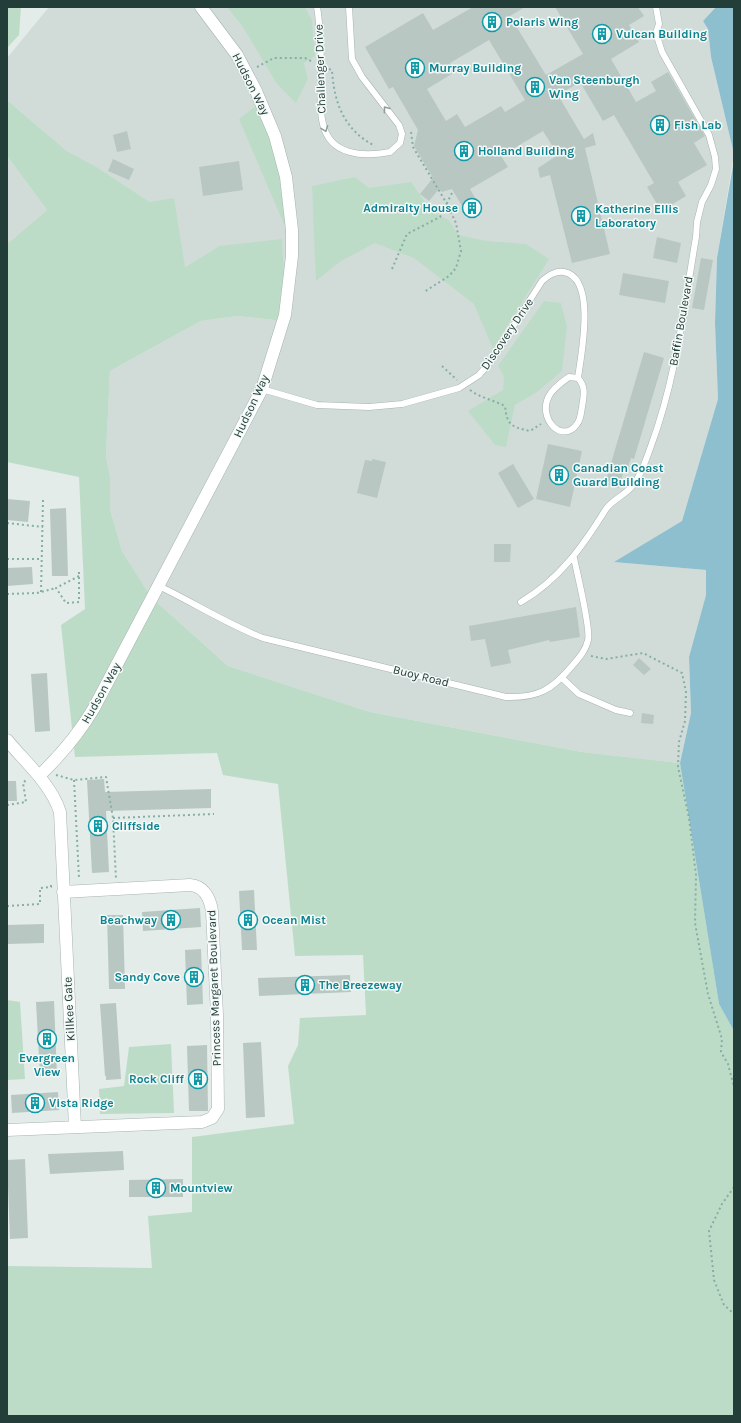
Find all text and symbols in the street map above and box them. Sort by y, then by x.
building icon: Polaris Wing [481,11,503,33]
place label: Polaris Wing [506,15,578,29]
building icon: Vulcan Building [591,23,613,45]
street label: Challenger Drive [311,24,329,114]
place label: Vulcan Building [616,27,707,41]
street label: Hudson Way [229,51,273,118]
building icon: Murray Building [404,57,426,79]
place label: Murray Building [429,61,521,75]
place label: Van Steenburgh Wing [549,73,640,101]
building icon: Van Steenburgh Wing [524,76,546,98]
one-way arrow [384,106,391,113]
building icon: Fish Lab [649,114,671,136]
place label: Fish Lab [674,118,722,132]
one-way arrow [320,126,328,133]
building icon: Holland Building [453,140,475,162]
place label: Holland Building [478,144,574,158]
building icon: Admiralty House [461,197,483,219]
place label: Admiralty House [363,201,458,215]
place label: Katherine Ellis Laboratory [595,202,679,230]
building icon: Katherine Ellis Laboratory [570,205,592,227]
street label: Baffin Boulevard [666,275,696,367]
street label: Discovery Drive [478,295,536,373]
street label: Hudson Way [230,372,272,440]
place label: Canadian Coast Guard Building [573,461,664,489]
building icon: Canadian Coast Guard Building [548,464,570,486]
street label: Hudson Way [78,660,124,726]
street label: Buoy Road [391,662,451,690]
building icon: Cliffside [87,815,109,837]
place label: Cliffside [112,819,160,833]
building icon: Beachway [160,909,182,931]
street label: Princess Margaret Boulevard [204,909,224,1067]
building icon: Ocean Mist [237,909,259,931]
place label: Beachway [100,913,157,927]
place label: Ocean Mist [262,913,326,927]
building icon: Sandy Cove [183,966,205,988]
place label: Sandy Cove [114,970,180,984]
building icon: The Breezeway [294,974,316,996]
street label: Killkee Gate [60,976,78,1042]
place label: The Breezeway [319,978,402,992]
building icon: Evergreen View [36,1028,58,1050]
place label: Evergreen View [19,1051,75,1079]
building icon: Rock Cliff [187,1068,209,1090]
place label: Rock Cliff [129,1072,185,1086]
building icon: Vista Ridge [24,1092,46,1114]
place label: Vista Ridge [49,1096,114,1110]
building icon: Mountview [145,1177,167,1199]
place label: Mountview [170,1181,233,1195]

